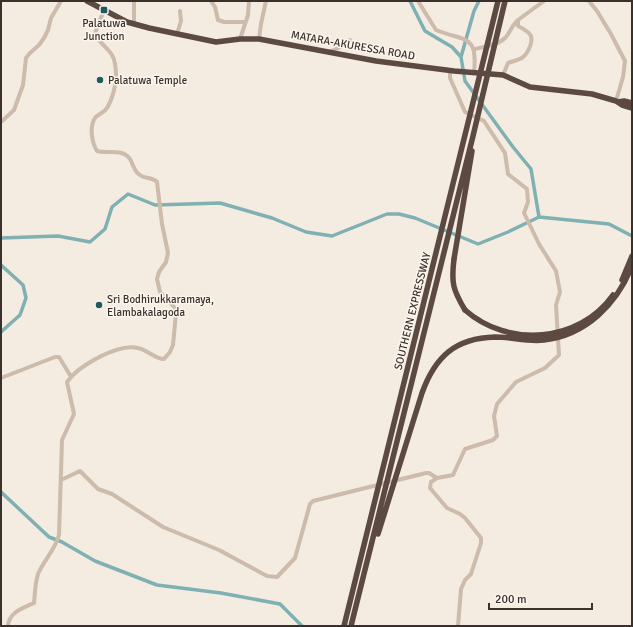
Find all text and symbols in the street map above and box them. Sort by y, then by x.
marker: Palatuwa Junction [99,5,109,15]
place label: Palatuwa Junction [82,17,126,43]
street label: MATARA-AKURESSA ROAD [290,28,416,63]
place label: Palatuwa Temple [108,74,187,87]
marker: Palatuwa Temple [95,75,105,85]
street label: SOUTHERN EXPRESSWAY [392,251,434,371]
place label: Sri Bodhirukkaramaya, Elambakalagoda [107,293,214,319]
marker: Sri Bodhirukkaramaya, Elambakalagoda [94,300,104,310]
scale bar [489,585,592,611]
text: 200 m [495,592,527,607]

